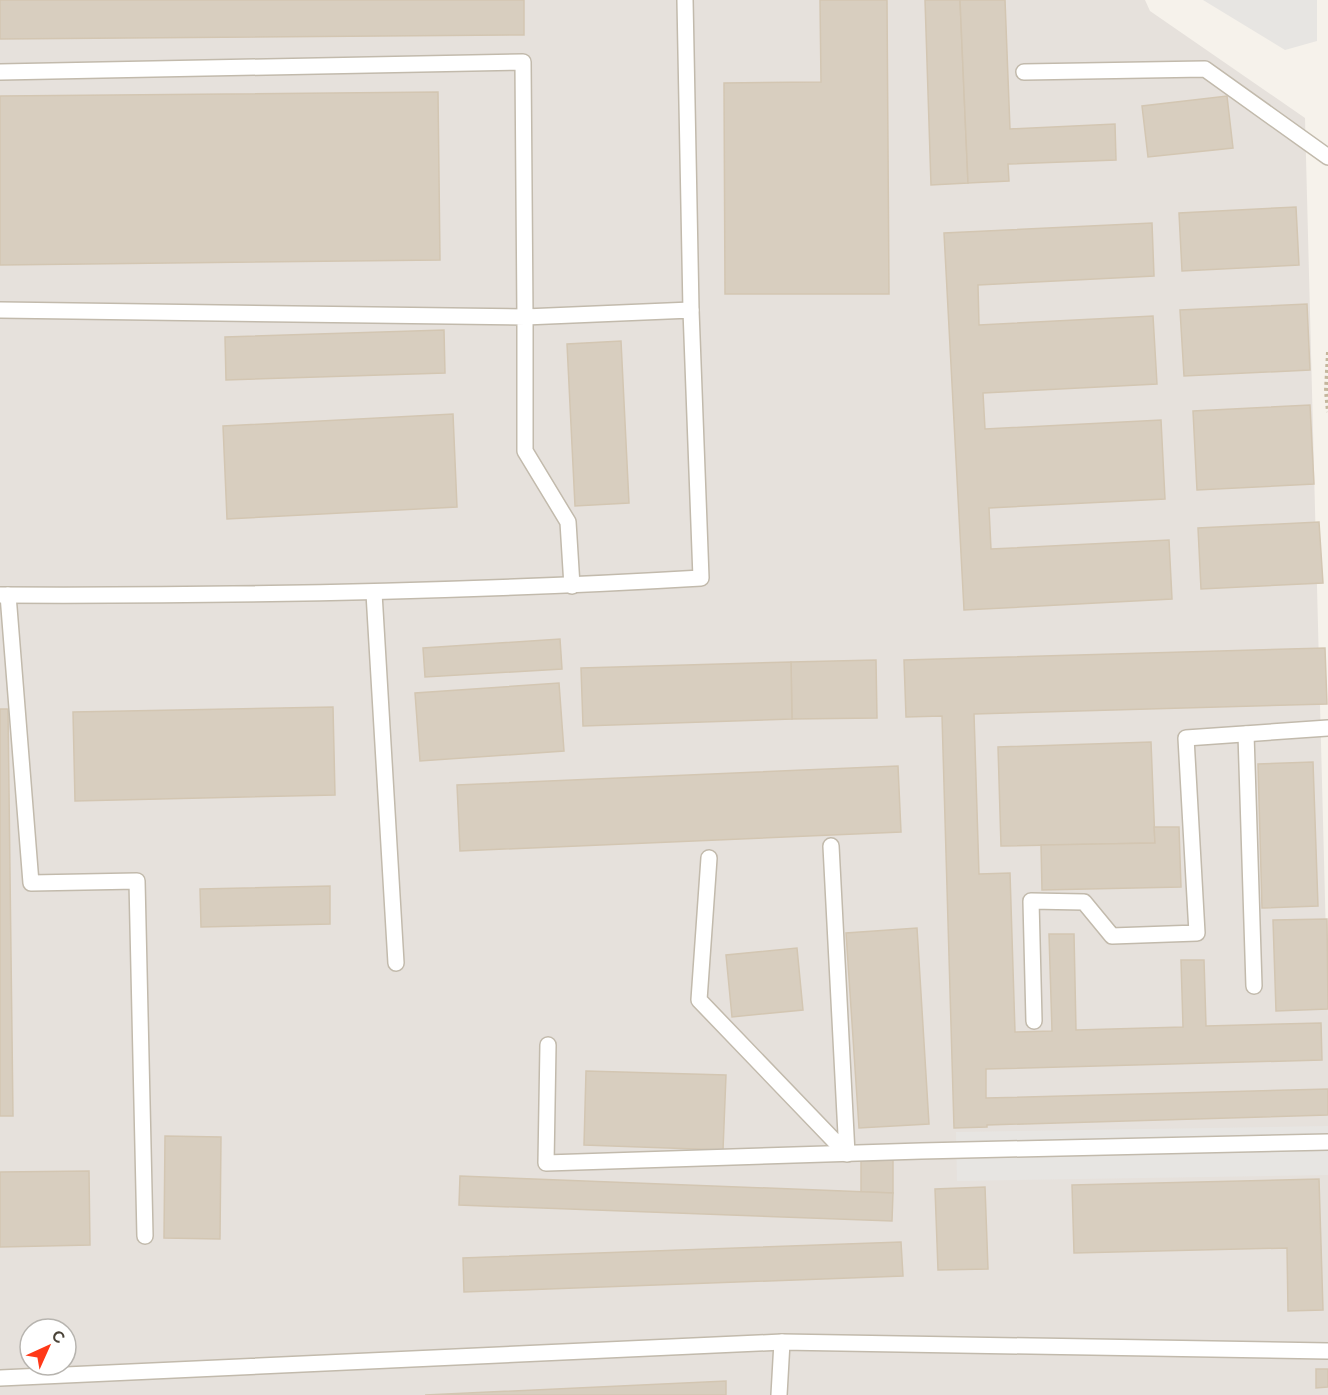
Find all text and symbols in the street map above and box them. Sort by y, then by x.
north arrow [18,1317,78,1377]
text: С [48,1326,69,1347]

